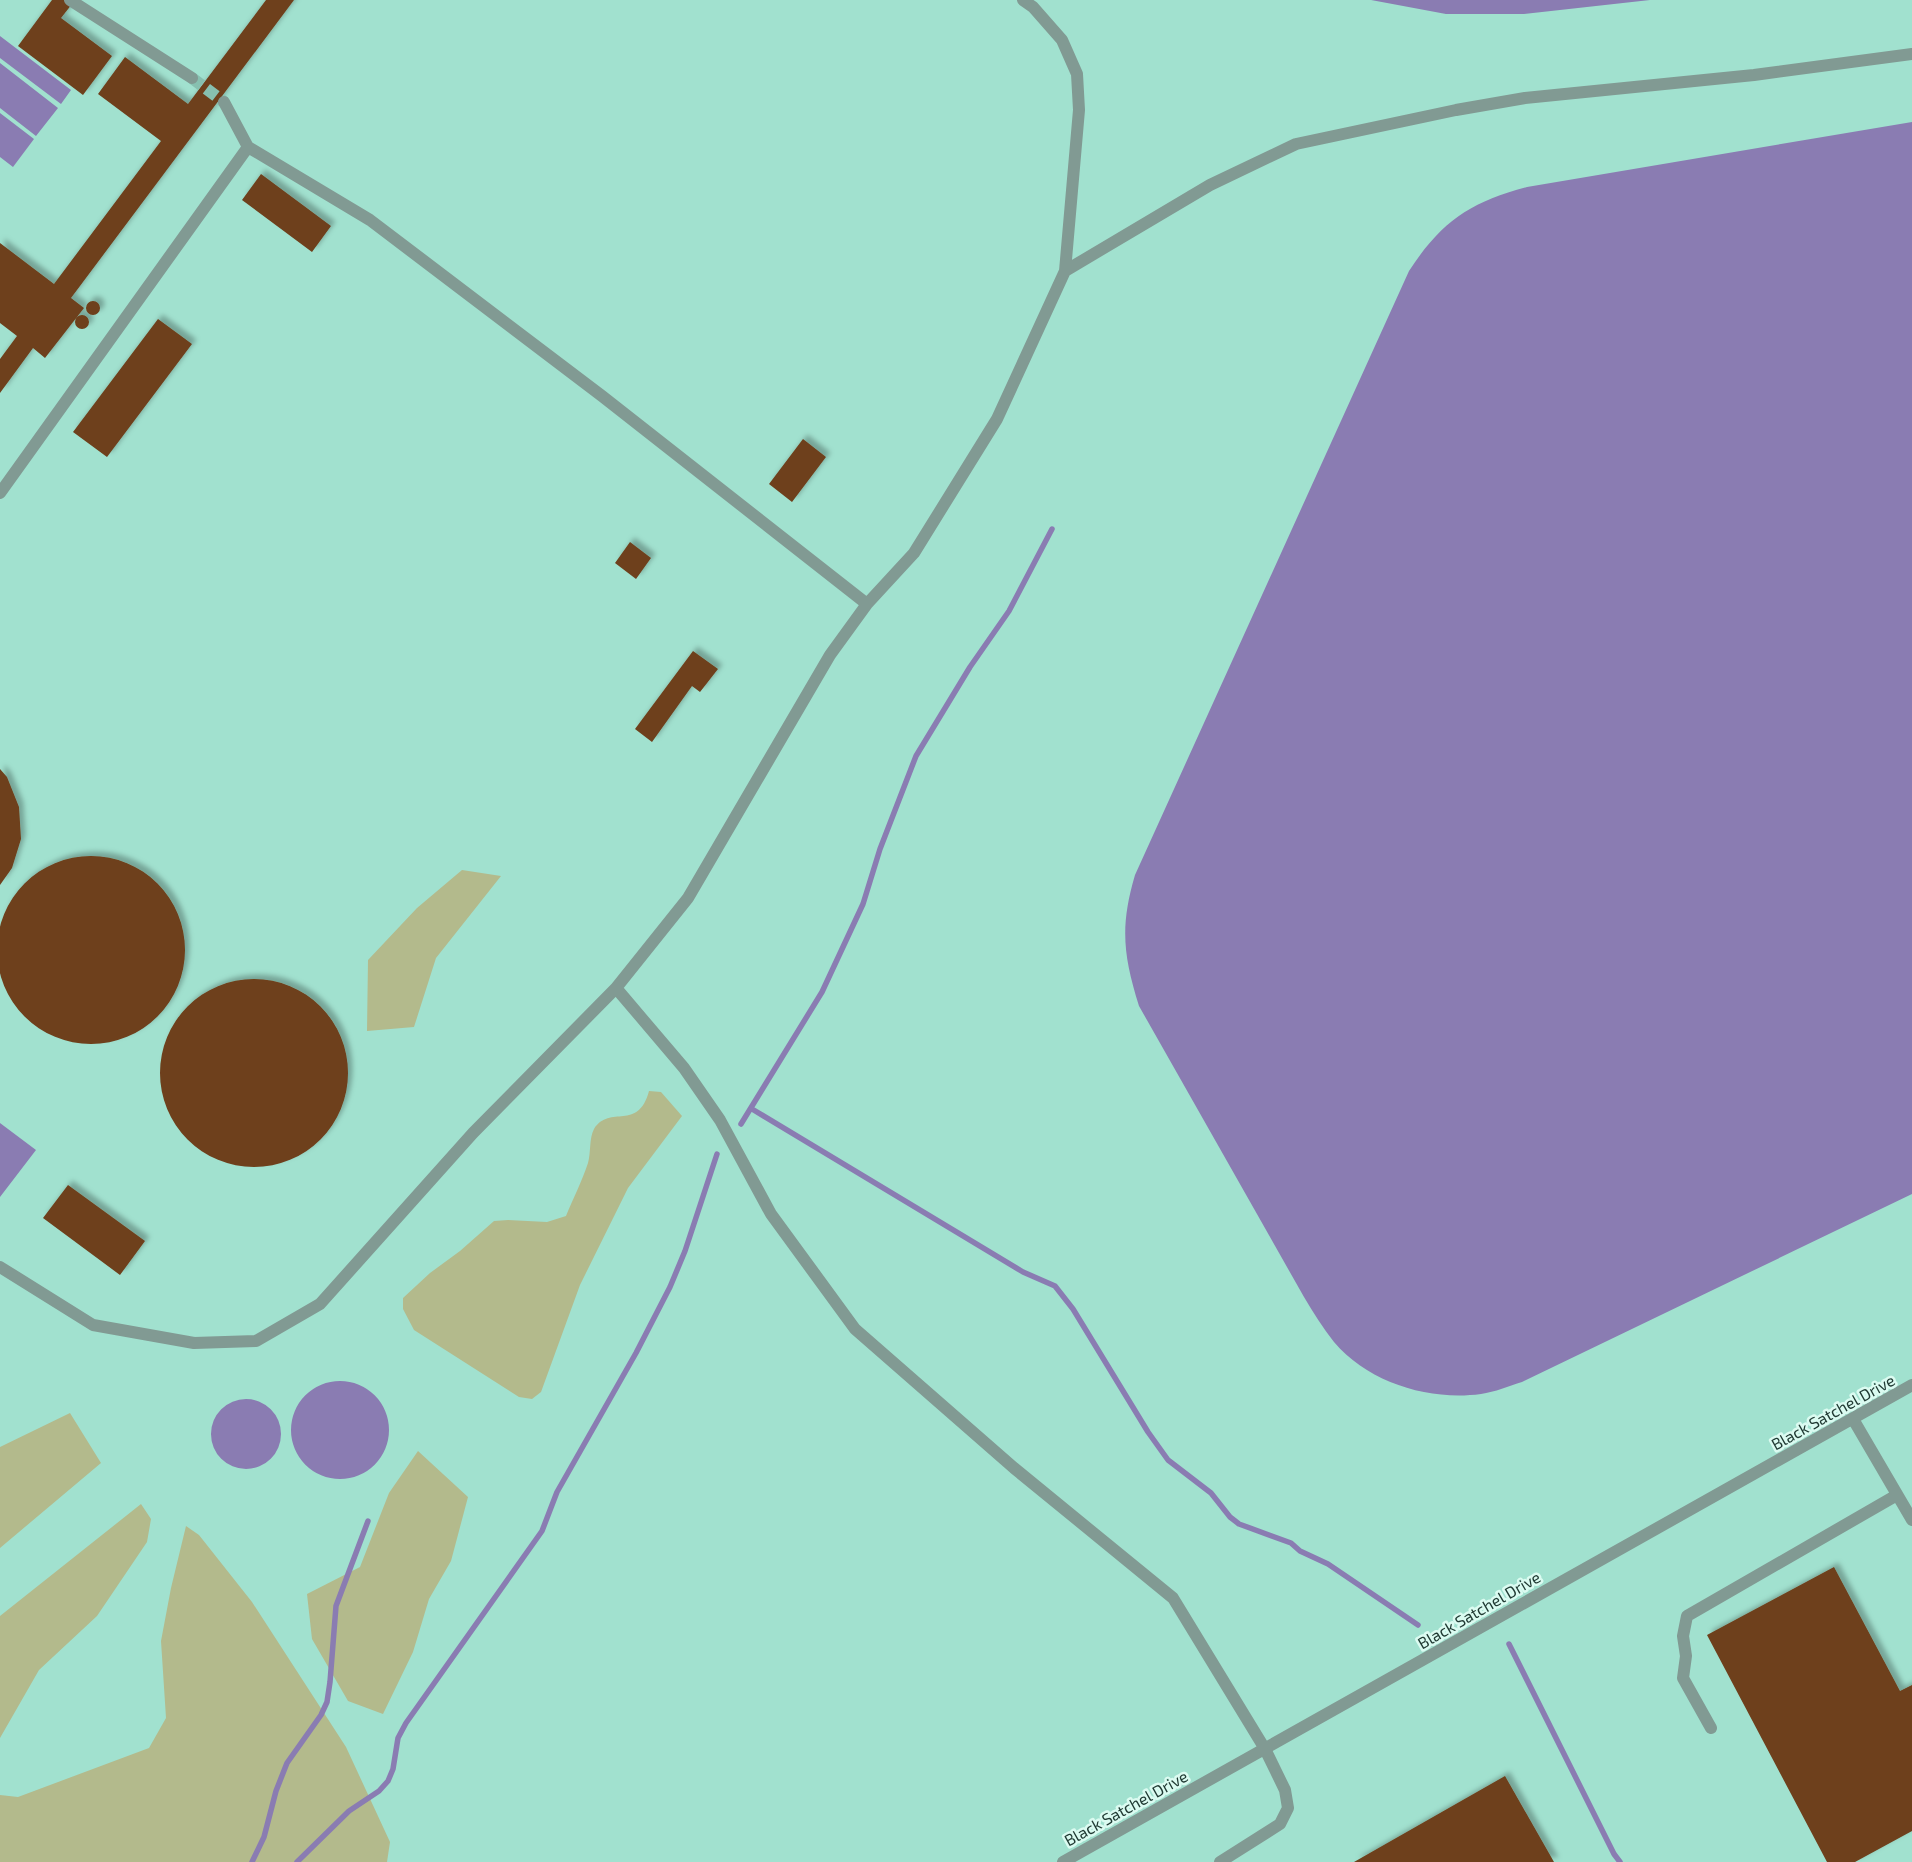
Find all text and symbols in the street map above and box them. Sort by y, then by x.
street label: Black Satchel Drive [1768,1370,1898,1453]
street label: Black Satchel Drive [1414,1567,1543,1652]
street label: Black Satchel Drive [1061,1766,1191,1849]

